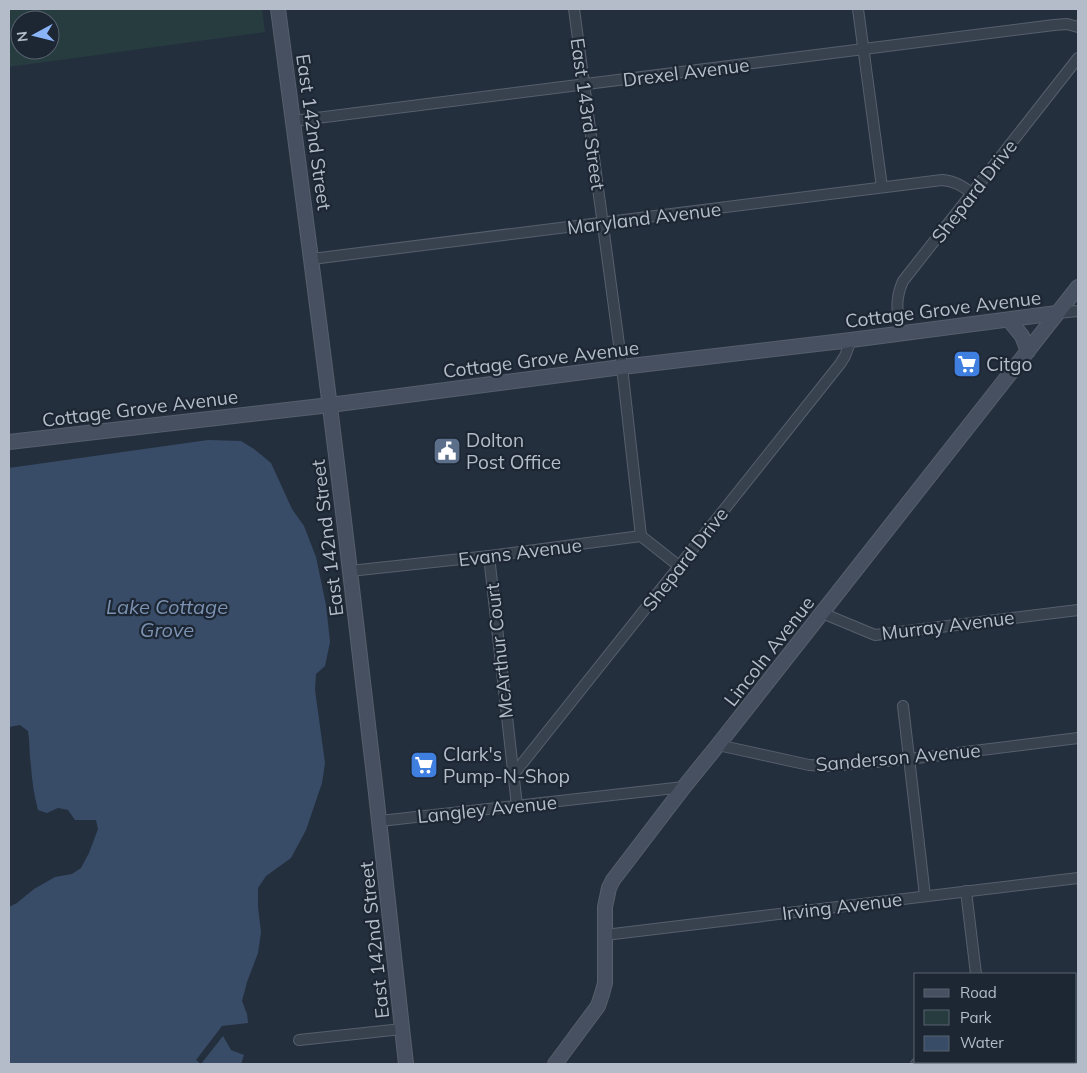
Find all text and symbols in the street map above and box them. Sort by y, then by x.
north arrow [10,10,60,60]
text: N [13,30,32,43]
street label: East 143rd Street [565,36,611,192]
street label: East 142nd Street [291,52,337,212]
street label: Drexel Avenue [621,52,751,92]
street label: Shepard Drive [926,134,1022,248]
street label: Maryland Avenue [566,197,722,239]
street label: Cottage Grove Avenue [844,285,1042,333]
street label: Cottage Grove Avenue [442,335,640,383]
supermarket icon: Citgo [952,349,982,379]
place label: Citgo [986,352,1032,376]
street label: Cottage Grove Avenue [41,384,239,432]
place label: Dolton Post Office [466,428,561,474]
public building icon: Dolton Post Office [432,436,462,466]
street label: East 142nd Street [305,458,349,618]
street label: Shepard Drive [637,502,733,616]
street label: Evans Avenue [457,533,583,571]
street label: McArthur Court [480,582,518,720]
street label: Lincoln Avenue [719,591,819,711]
water label: Lake Cottage Grove [106,594,228,642]
street label: Murray Avenue [880,605,1016,645]
street label: Sanderson Avenue [815,738,981,776]
place label: Clark's Pump-N-Shop [443,742,570,788]
supermarket icon: Clark's Pump-N-Shop [409,750,439,780]
street label: Langley Avenue [416,790,558,828]
street label: East 142nd Street [354,860,394,1020]
street label: Irving Avenue [781,887,903,925]
legend [914,973,1077,1063]
text: Road [960,983,997,1002]
text: Park [960,1008,992,1027]
text: Water [960,1033,1004,1052]

